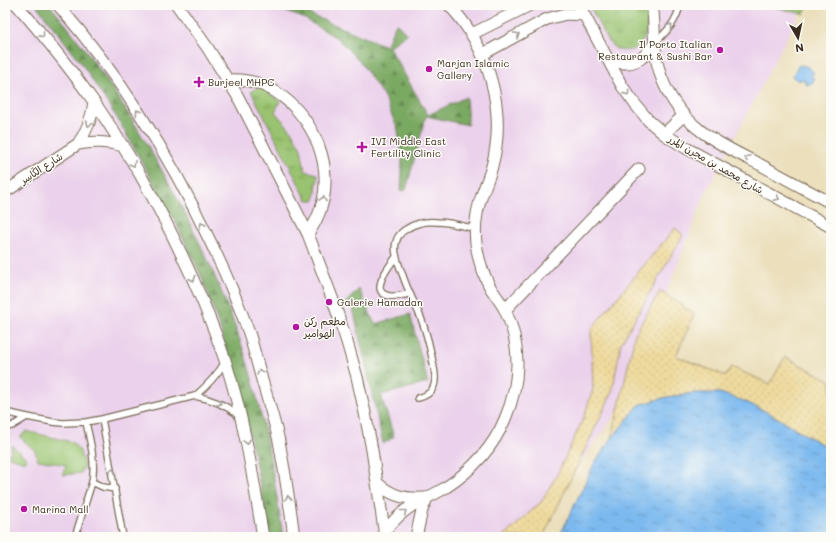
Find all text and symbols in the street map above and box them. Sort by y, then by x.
north arrow [778,18,818,58]
one-way arrow [666,24,673,31]
one-way arrow [38,30,45,37]
one-way arrow [512,33,520,40]
place label: Il Porto Italian Restaurant & Sushi Bar [598,37,712,63]
text: N [794,40,805,56]
marker: Il Porto Italian Restaurant & Sushi Bar [715,45,725,55]
place label: Marjan Islamic Gallery [437,56,510,82]
marker: Marjan Islamic Gallery [424,64,434,74]
place label: Burjeel MHPC [208,75,275,89]
marker: Burjeel MHPC [193,76,205,88]
one-way arrow [622,89,630,96]
one-way arrow [135,109,143,116]
one-way arrow [85,121,93,128]
street label: شارع محمد بن مجرن المرر [665,131,766,198]
place label: IVI Middle East Fertility Clinic [371,134,446,160]
marker: IVI Middle East Fertility Clinic [356,141,368,153]
street label: شارع الكَاسِر [16,149,66,188]
one-way arrow [744,156,752,163]
one-way arrow [129,159,136,167]
one-way arrow [773,193,781,201]
one-way arrow [318,196,326,202]
one-way arrow [199,222,207,229]
one-way arrow [188,275,196,282]
place label: Galerie Hamadan [337,295,422,309]
marker: Galerie Hamadan [324,297,334,307]
place label: مطعم ركن الهوامير [303,314,346,340]
marker: مطعم ركن الهوامير [291,322,301,332]
one-way arrow [256,368,265,375]
one-way arrow [215,398,223,406]
one-way arrow [242,439,250,445]
one-way arrow [108,468,116,474]
one-way arrow [284,495,293,501]
place label: Marina Mall [32,502,88,516]
marker: Marina Mall [19,504,29,514]
one-way arrow [399,510,406,517]

